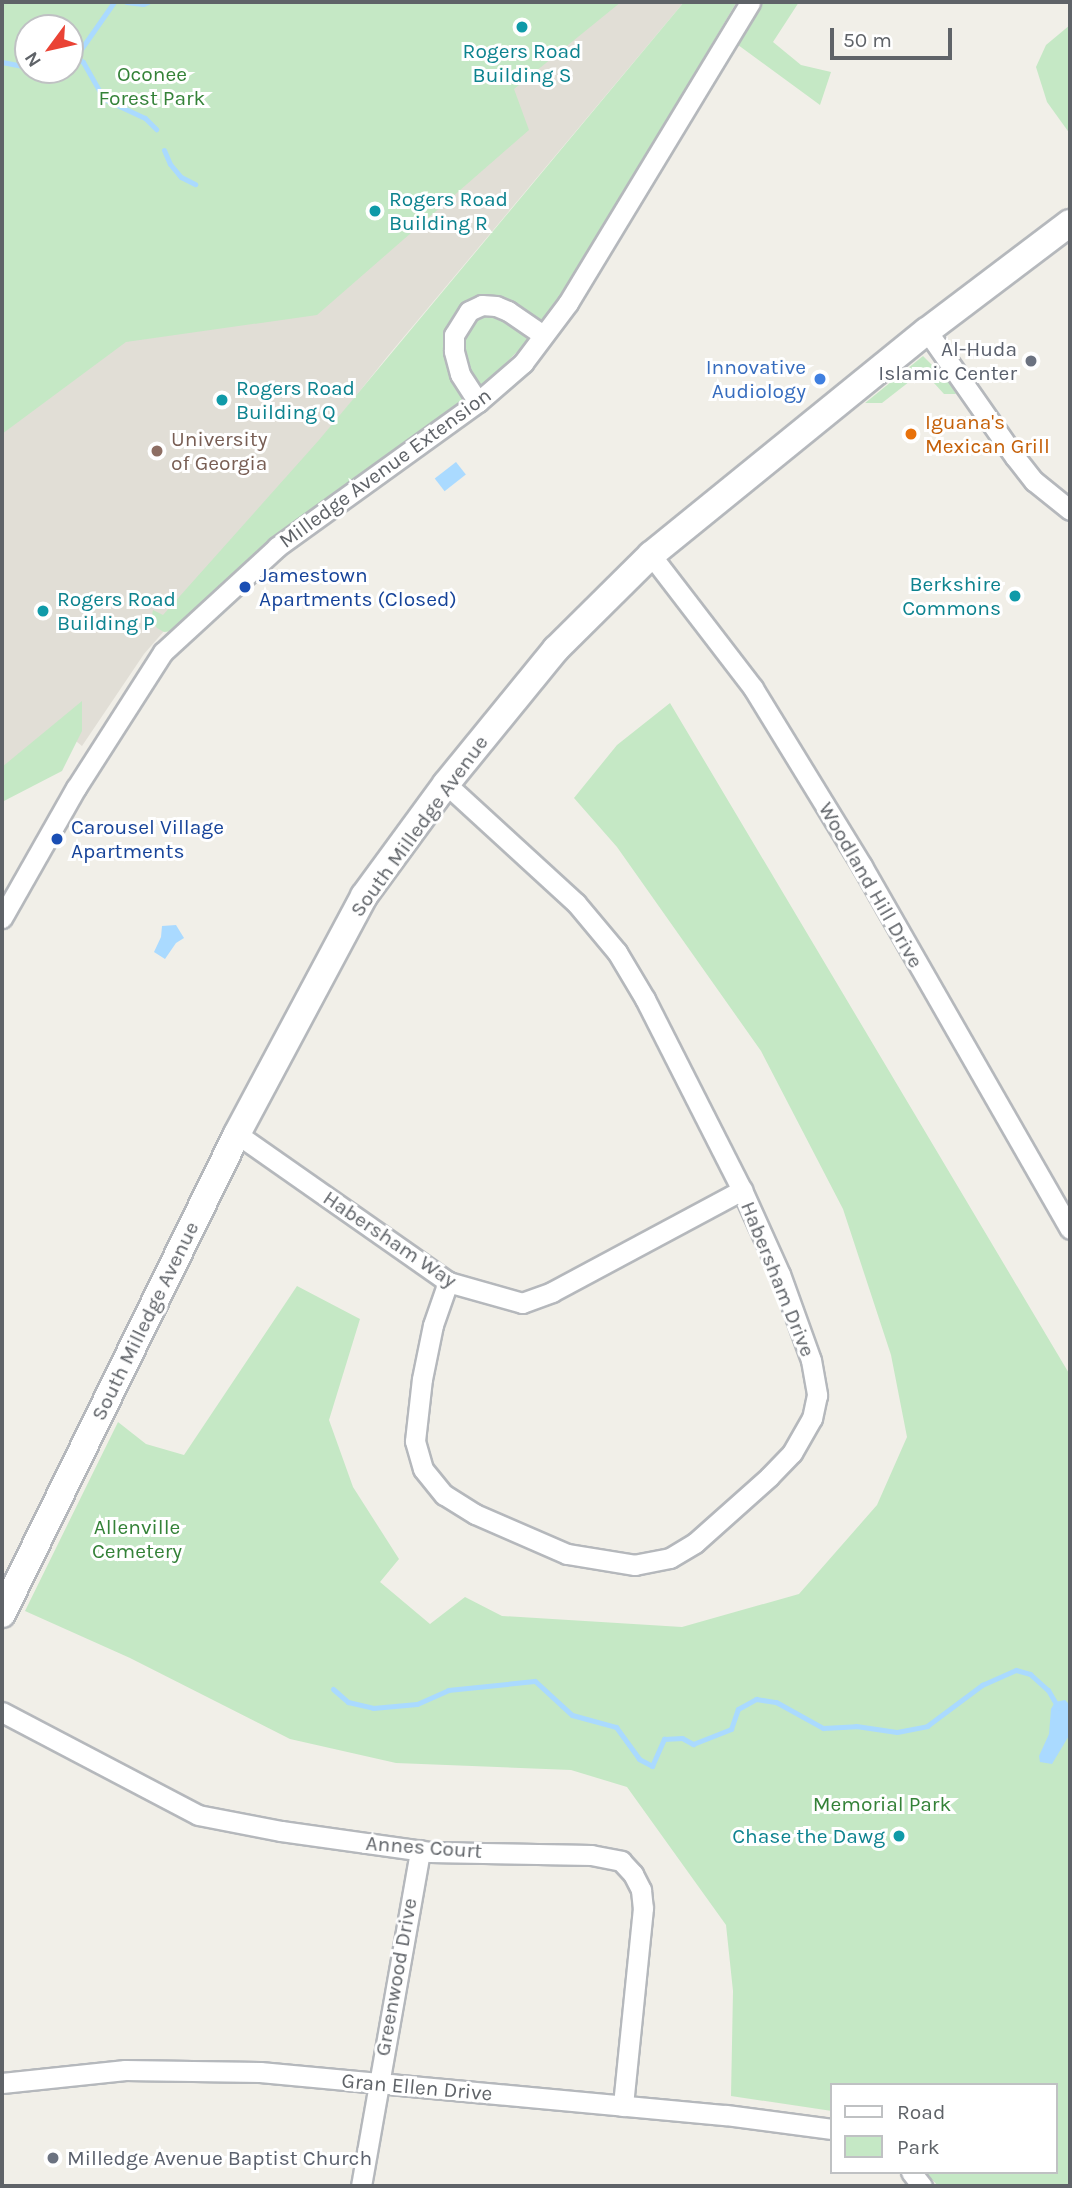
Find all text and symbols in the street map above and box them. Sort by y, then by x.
north arrow [14,14,84,84]
scale bar [834,14,956,58]
marker: Rogers Road Building S [514,19,530,35]
text: 50 m [843,28,892,52]
place label: Rogers Road Building S [463,38,581,88]
text: N [20,48,46,71]
park label: Oconee Forest Park [99,61,205,111]
place label: Rogers Road Building R [389,186,508,236]
marker: Rogers Road Building R [367,203,383,219]
place label: Al-Huda Islamic Center [878,336,1017,386]
marker: Al-Huda Islamic Center [1023,353,1039,369]
place label: Innovative Audiology [706,354,806,404]
marker: Innovative Audiology [812,371,828,387]
place label: Rogers Road Building Q [236,375,355,425]
street label: Milledge Avenue Extension [274,383,496,553]
marker: Rogers Road Building Q [214,392,230,408]
place label: Iguana's Mexican Grill [925,409,1050,459]
place label: University of Georgia [171,426,268,476]
marker: Iguana's Mexican Grill [903,426,919,442]
marker: University of Georgia [149,443,165,459]
place label: Jamestown Apartments (Closed) [259,562,457,612]
place label: Berkshire Commons [902,571,1001,621]
marker: Jamestown Apartments (Closed) [237,579,253,595]
place label: Rogers Road Building P [57,586,176,636]
marker: Berkshire Commons [1007,588,1023,604]
marker: Rogers Road Building P [35,603,51,619]
street label: South Milledge Avenue [345,730,493,922]
street label: Woodland Hill Drive [813,798,929,972]
place label: Carousel Village Apartments [71,814,224,864]
marker: Carousel Village Apartments [49,831,65,847]
street label: Habersham Way [318,1185,462,1293]
street label: Habersham Drive [735,1198,821,1360]
street label: South Milledge Avenue [86,1217,204,1425]
park label: Allenville Cemetery [92,1514,182,1564]
park label: Memorial Park [813,1791,951,1817]
place label: Chase the Dawg [732,1823,885,1849]
marker: Chase the Dawg [891,1828,907,1844]
street label: Annes Court [365,1830,483,1864]
street label: Greenwood Drive [370,1896,422,2058]
street label: Gran Ellen Drive [340,2068,494,2106]
legend [830,2083,1058,2174]
text: Road [897,2100,945,2124]
text: Park [897,2135,940,2159]
place label: Milledge Avenue Baptist Church [67,2145,372,2171]
marker: Milledge Avenue Baptist Church [45,2150,61,2166]

